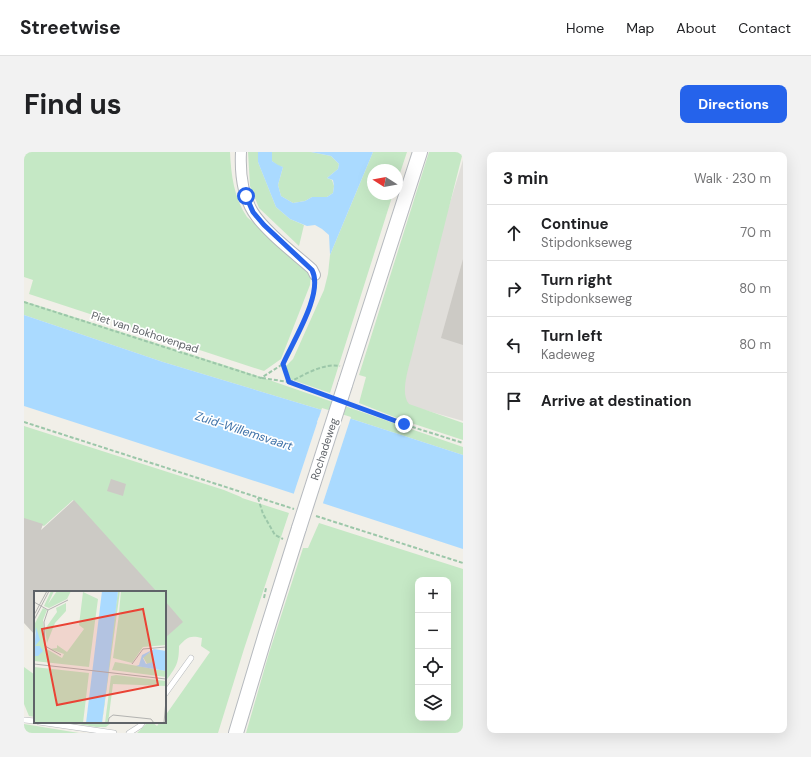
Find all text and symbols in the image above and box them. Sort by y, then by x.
text: Streetwise [20,15,121,40]
text: Home [566,19,604,37]
text: Map [626,19,654,37]
text: About [676,19,716,37]
text: Contact [738,19,791,37]
button: Directions [680,85,787,123]
text: Find us [24,86,122,123]
north arrow [367,164,403,200]
text: 3 min [503,167,548,189]
text: Walk · 230 m [694,170,771,187]
route start [237,187,255,205]
text: Continue [541,214,609,234]
icon: ahead [503,222,525,244]
text: 70 m [740,224,771,241]
text: Stipdonkseweg [541,234,632,251]
text: Turn right [541,270,612,290]
icon: right [503,278,525,300]
text: 80 m [739,280,771,297]
text: Stipdonkseweg [541,290,632,307]
street label: Piet van Bokhovenpad [89,308,201,356]
text: Turn left [541,326,602,346]
icon: left [503,334,525,356]
text: 80 m [739,336,771,353]
text: Kadeweg [541,346,595,363]
icon: arrive [503,390,525,412]
text: Arrive at destination [541,391,692,411]
water label: Zuid-Willemsvaart [193,408,295,454]
route end [395,415,413,433]
street label: Rochadeweg [307,416,341,482]
map controls [415,577,451,721]
button: + [415,577,451,613]
inset map [34,591,166,723]
button: − [415,613,451,649]
button: locate [415,649,451,685]
button: layers [415,685,451,721]

